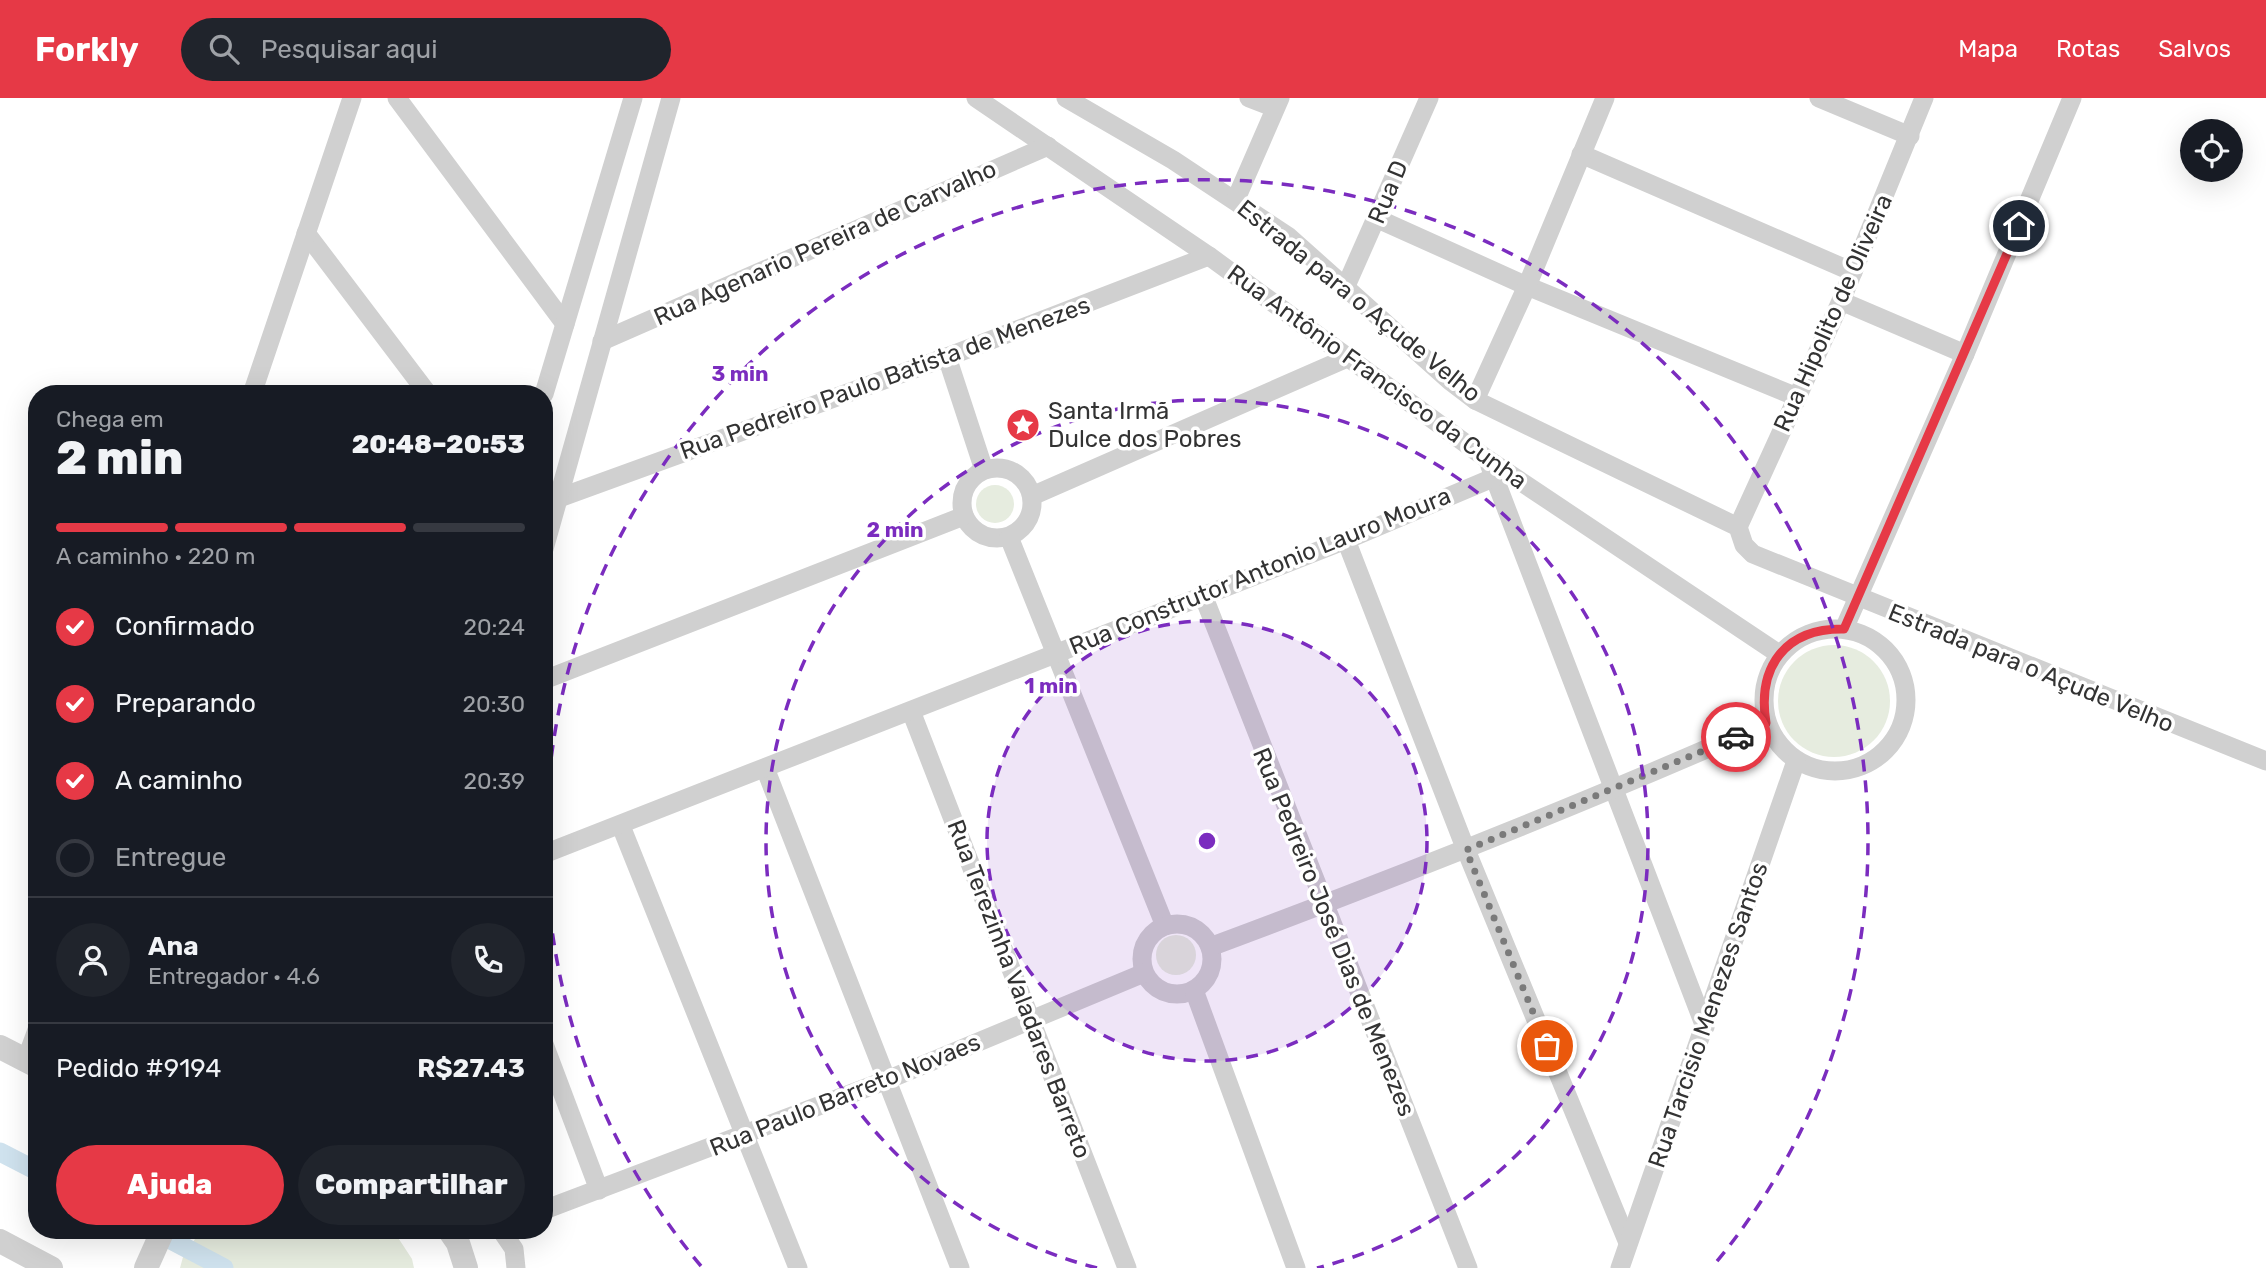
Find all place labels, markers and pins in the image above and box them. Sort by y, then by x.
pin [1989,196,2049,256]
place label: Santa Irmã Dulce dos Pobres [1048,397,1241,453]
place icon: Santa Irmã Dulce dos Pobres [1004,406,1042,444]
centre of rings [1195,829,1219,853]
pin [1517,1016,1577,1076]

